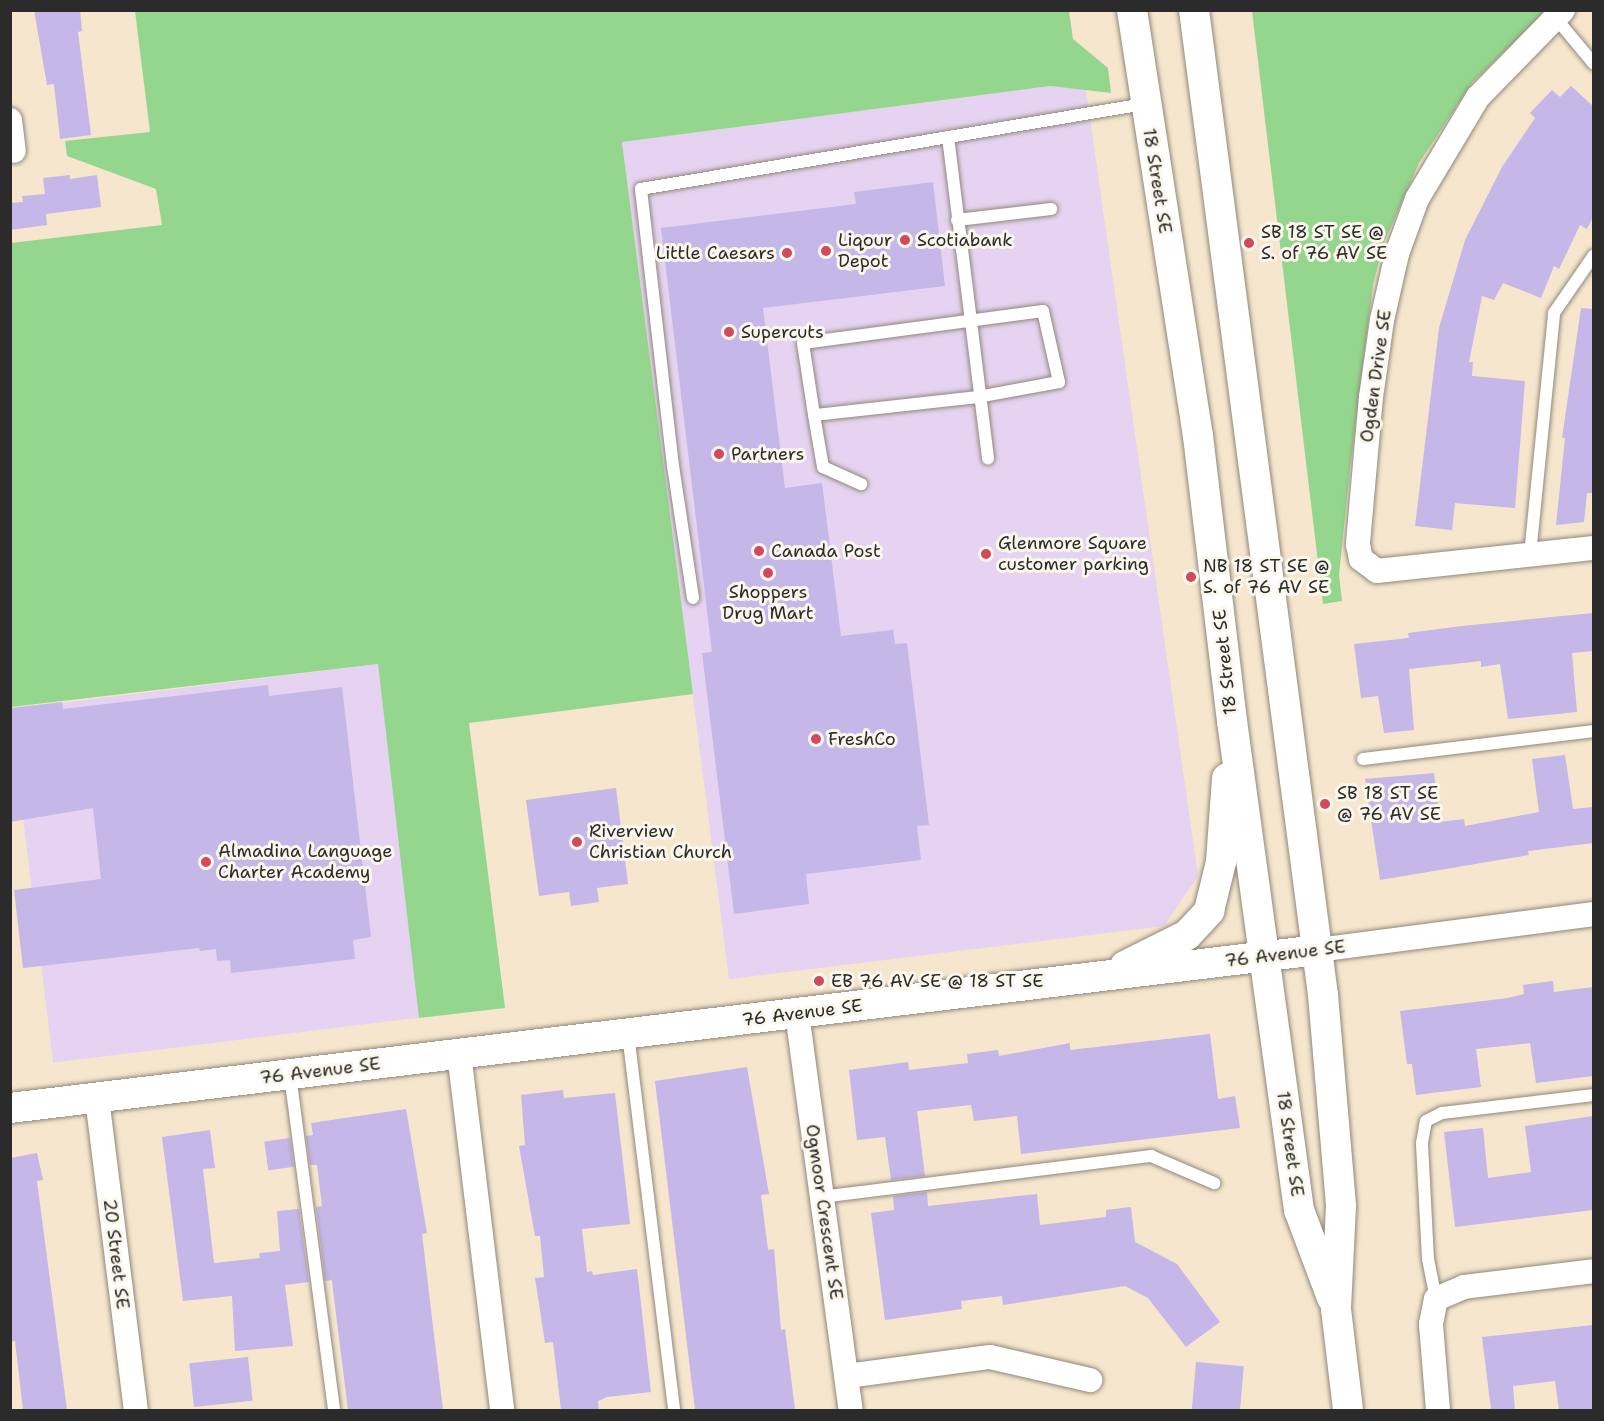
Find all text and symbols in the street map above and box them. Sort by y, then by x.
street label: 18 Street SE [1138,127,1176,235]
place label: SB 18 ST SE @ S. of 76 AV SE [1261,222,1387,264]
place label: Scotiabank [917,229,1013,251]
place label: Liqour Depot [838,230,892,272]
marker: Scotiabank [898,233,912,247]
marker: SB 18 ST SE @ S. of 76 AV SE [1242,236,1256,250]
place label: Little Caesars [656,242,775,264]
marker: Liqour Depot [819,244,833,258]
marker: Little Caesars [780,246,794,260]
street label: Ogden Drive SE [1356,308,1396,444]
place label: Supercuts [741,321,824,343]
marker: Supercuts [722,325,736,339]
place label: Partners [731,443,804,465]
marker: Partners [712,447,726,461]
place label: Glenmore Square customer parking [998,533,1149,576]
place label: Canada Post [771,540,881,562]
marker: Canada Post [752,544,766,558]
marker: Glenmore Square customer parking [979,547,993,561]
place label: NB 18 ST SE @ S. of 76 AV SE [1203,556,1330,598]
marker: Shoppers Drug Mart [761,566,775,580]
marker: NB 18 ST SE @ S. of 76 AV SE [1184,570,1198,584]
place label: Shoppers Drug Mart [722,582,814,624]
street label: 18 Street SE [1209,608,1241,716]
place label: FreshCo [828,728,896,750]
marker: FreshCo [809,732,823,746]
place label: SB 18 ST SE @ 76 AV SE [1337,783,1441,826]
marker: SB 18 ST SE @ 76 AV SE [1318,797,1332,811]
place label: Riverview Christian Church [589,821,732,864]
marker: Riverview Christian Church [570,835,584,849]
place label: Almadina Language Charter Academy [218,841,392,884]
marker: Almadina Language Charter Academy [199,855,213,869]
street label: 76 Avenue SE [1223,936,1347,972]
place label: EB 76 AV SE @ 18 ST SE [831,970,1044,992]
marker: EB 76 AV SE @ 18 ST SE [812,974,826,988]
street label: 76 Avenue SE [740,995,864,1031]
street label: 76 Avenue SE [258,1053,382,1089]
street label: 18 Street SE [1272,1090,1308,1198]
street label: Ogmoor Crescent SE [801,1123,847,1301]
street label: 20 Street SE [99,1198,133,1310]

